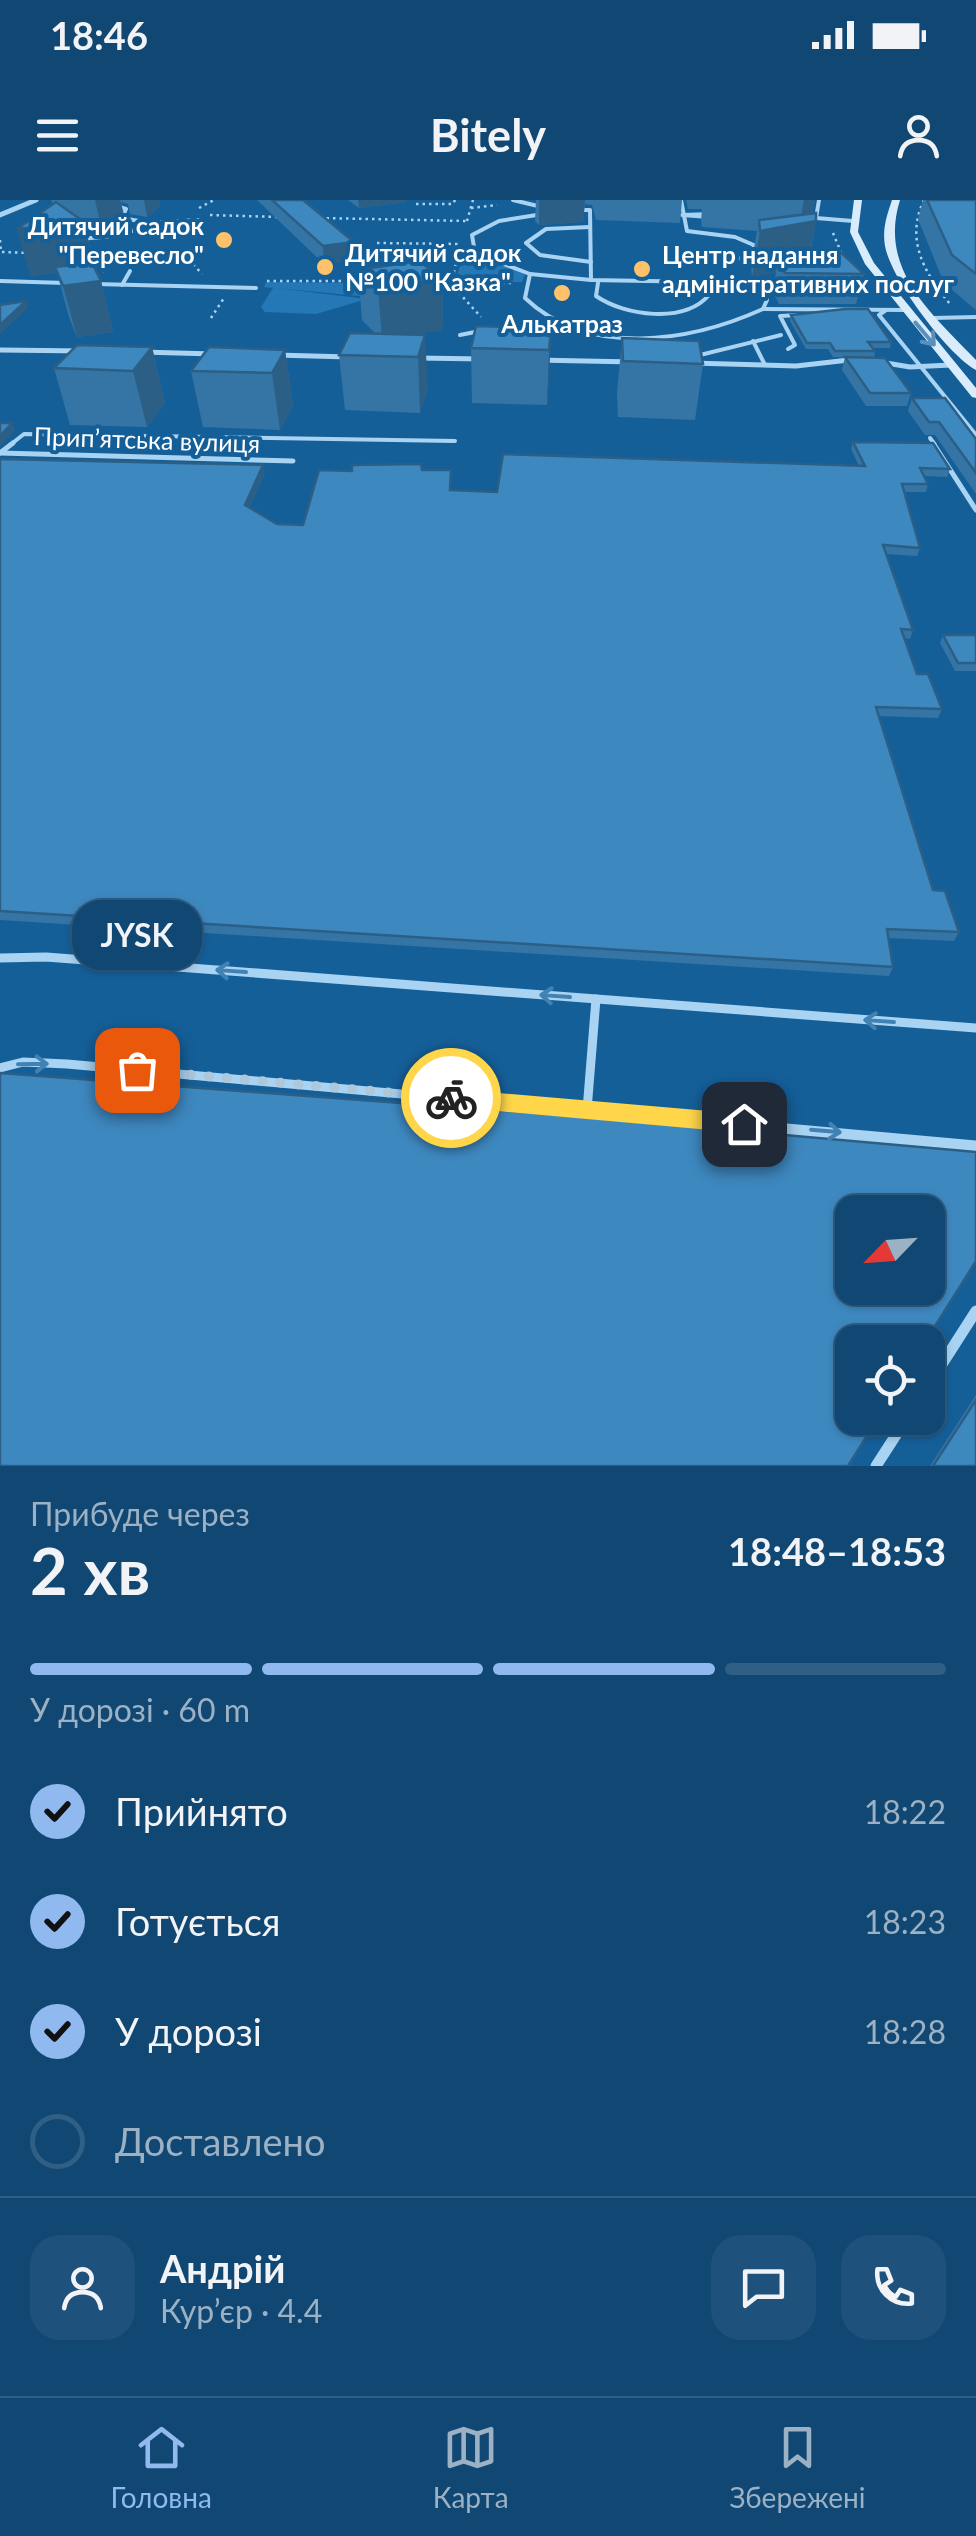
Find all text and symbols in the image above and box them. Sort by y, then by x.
text: 18:46 [50,12,148,58]
icon: menu [30,108,85,163]
text: Bitely [430,108,546,162]
icon: person [891,108,946,163]
place label: Дитячий садок "Перевесло" [28,210,204,269]
marker: Дитячий садок "Перевесло" [213,229,235,251]
place label: Дитячий садок №100 "Казка" [345,237,522,296]
place label: Центр надання адміністративних послуг [662,239,955,298]
marker: Дитячий садок №100 "Казка" [314,256,336,278]
marker: Центр надання адміністративних послуг [631,258,653,280]
marker: Алькатраз [551,282,573,304]
place label: Алькатраз [500,308,623,338]
one-way arrow [914,321,936,347]
street label: Припʼятська вулиця [33,420,261,458]
callout: JYSK [72,900,202,970]
text: JYSK [100,915,174,954]
one-way arrow [215,961,247,980]
one-way arrow [539,986,571,1005]
one-way arrow [863,1012,895,1031]
pin [95,1028,180,1113]
icon: bag [110,1043,165,1098]
courier [401,1048,501,1148]
one-way arrow [16,1054,49,1073]
icon: bike [424,1071,479,1126]
pin [702,1082,787,1167]
icon: home [717,1097,772,1152]
one-way arrow [810,1121,842,1140]
north arrow [835,1195,945,1305]
map controls [835,1195,945,1435]
button: locate [835,1325,945,1435]
text: Прибуде через [30,1494,250,1533]
text: 18:48–18:53 [728,1528,946,1574]
text: 2 хв [30,1531,150,1609]
text: У дорозі · 60 m [30,1690,250,1729]
icon: check [30,1784,85,1839]
text: Прийнято [115,1788,288,1834]
text: 18:22 [864,1792,946,1831]
icon: check [30,1894,85,1949]
text: Готується [115,1898,281,1944]
text: 18:23 [864,1902,946,1941]
icon: check [30,2004,85,2059]
text: У дорозі [115,2008,262,2054]
text: 18:28 [864,2012,946,2051]
text: Доставлено [115,2118,325,2164]
button: person [30,2235,135,2340]
button: chat [711,2235,816,2340]
button: phone [841,2235,946,2340]
text: Андрій [160,2245,285,2291]
text: Кур’єр · 4.4 [160,2291,322,2330]
tab: Головна [110,2420,212,2514]
tab: Карта [433,2420,509,2514]
tab: Збережені [729,2420,866,2514]

